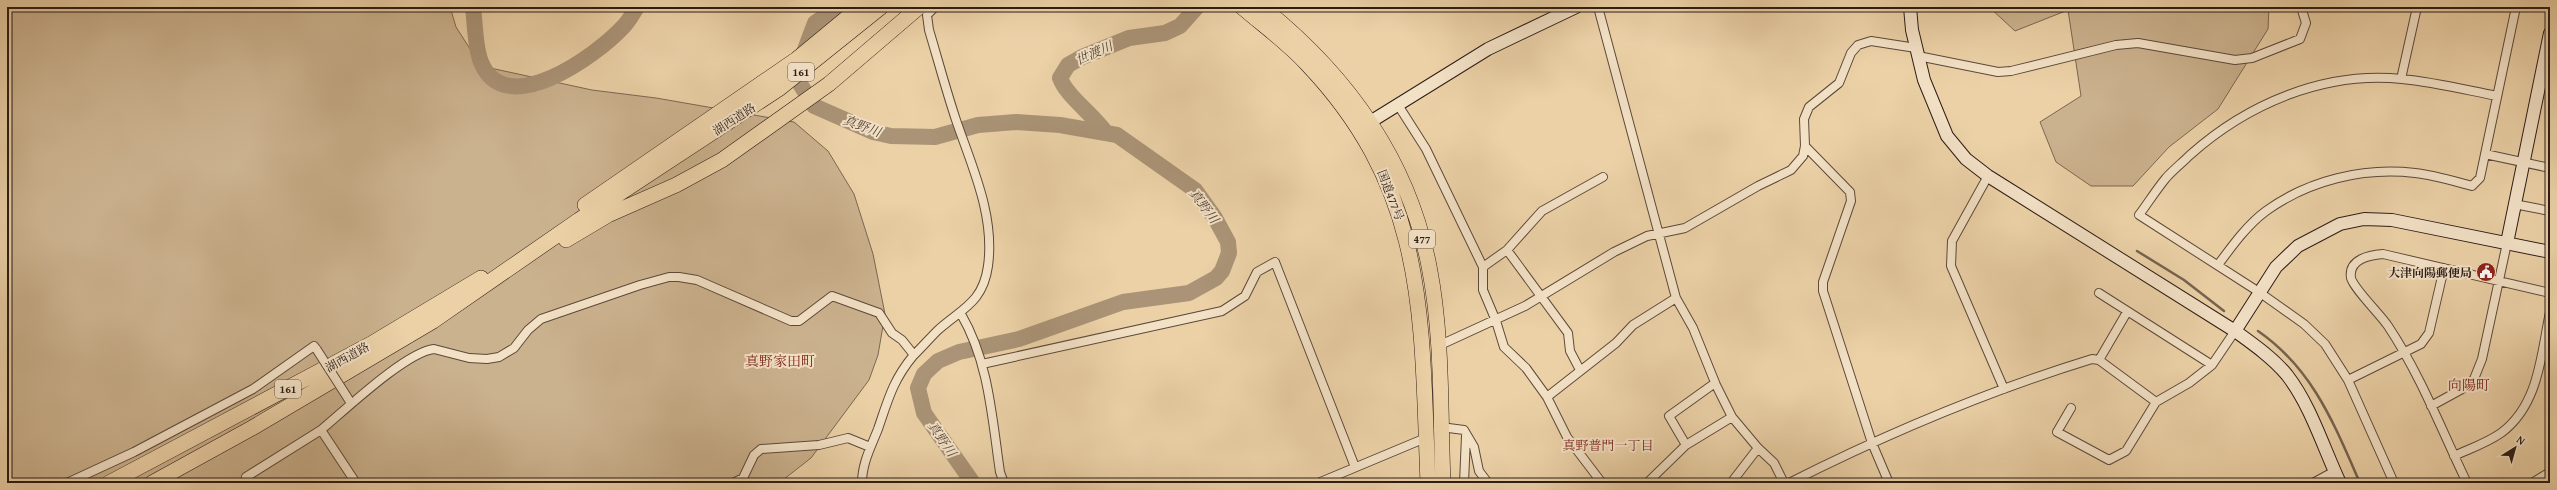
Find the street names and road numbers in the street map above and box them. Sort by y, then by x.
road number: 161 [788,63,814,81]
street label: 湖西道路 [709,99,759,139]
street label: 国道477号 [1374,167,1408,223]
road number: 477 [1409,230,1435,248]
street label: 湖西道路 [322,338,372,376]
road number: 161 [275,380,301,398]

